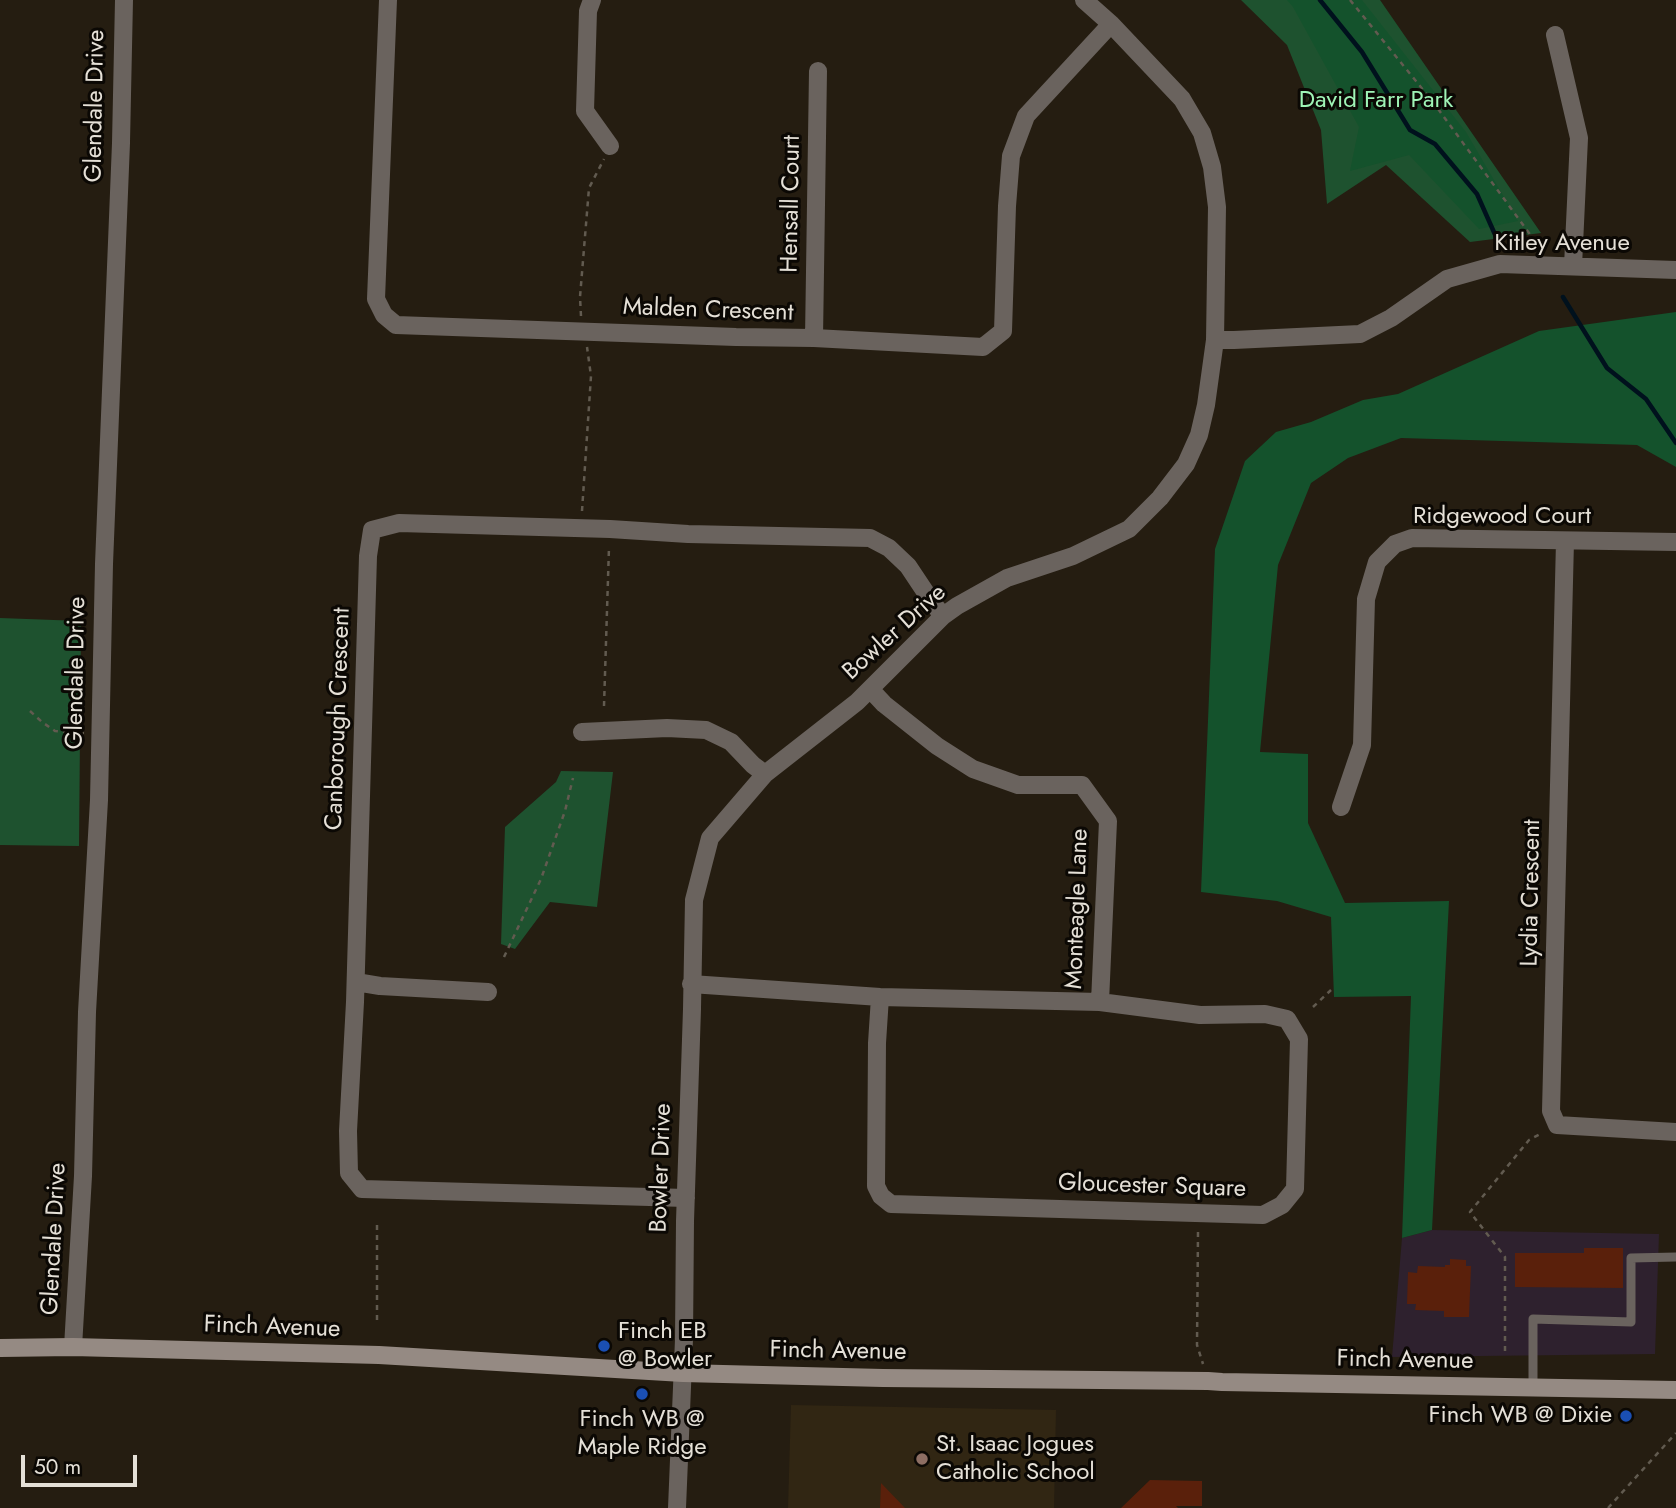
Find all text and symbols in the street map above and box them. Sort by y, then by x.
street label: Glendale Drive [80,29,112,183]
park label: David Farr Park [1299,87,1453,115]
street label: Hensall Court [776,135,808,273]
street label: Kitley Avenue [1494,230,1630,258]
street label: Malden Crescent [622,294,794,328]
street label: Ridgewood Court [1413,503,1591,531]
street label: Bowler Drive [837,579,953,687]
street label: Glendale Drive [61,596,93,750]
street label: Canborough Crescent [321,607,357,831]
street label: Lydia Crescent [1516,819,1548,967]
street label: Monteagle Lane [1061,828,1095,990]
street label: Bowler Drive [645,1103,679,1233]
street label: Glendale Drive [37,1162,73,1316]
street label: Gloucester Square [1058,1169,1246,1205]
street label: Finch Avenue [203,1311,341,1345]
place label: Finch EB @ Bowler [618,1318,712,1374]
street label: Finch Avenue [769,1336,907,1368]
marker: Finch EB @ Bowler [596,1338,612,1354]
street label: Finch Avenue [1336,1345,1474,1377]
marker: Finch WB @ Maple Ridge [634,1386,650,1402]
place label: Finch WB @ Dixie [1429,1402,1612,1430]
place label: Finch WB @ Maple Ridge [577,1406,707,1462]
marker: Finch WB @ Dixie [1618,1408,1634,1424]
place label: St. Isaac Jogues Catholic School [936,1431,1095,1487]
scale bar [24,1442,140,1486]
marker: St. Isaac Jogues Catholic School [914,1451,930,1467]
text: 50 m [34,1452,81,1482]

